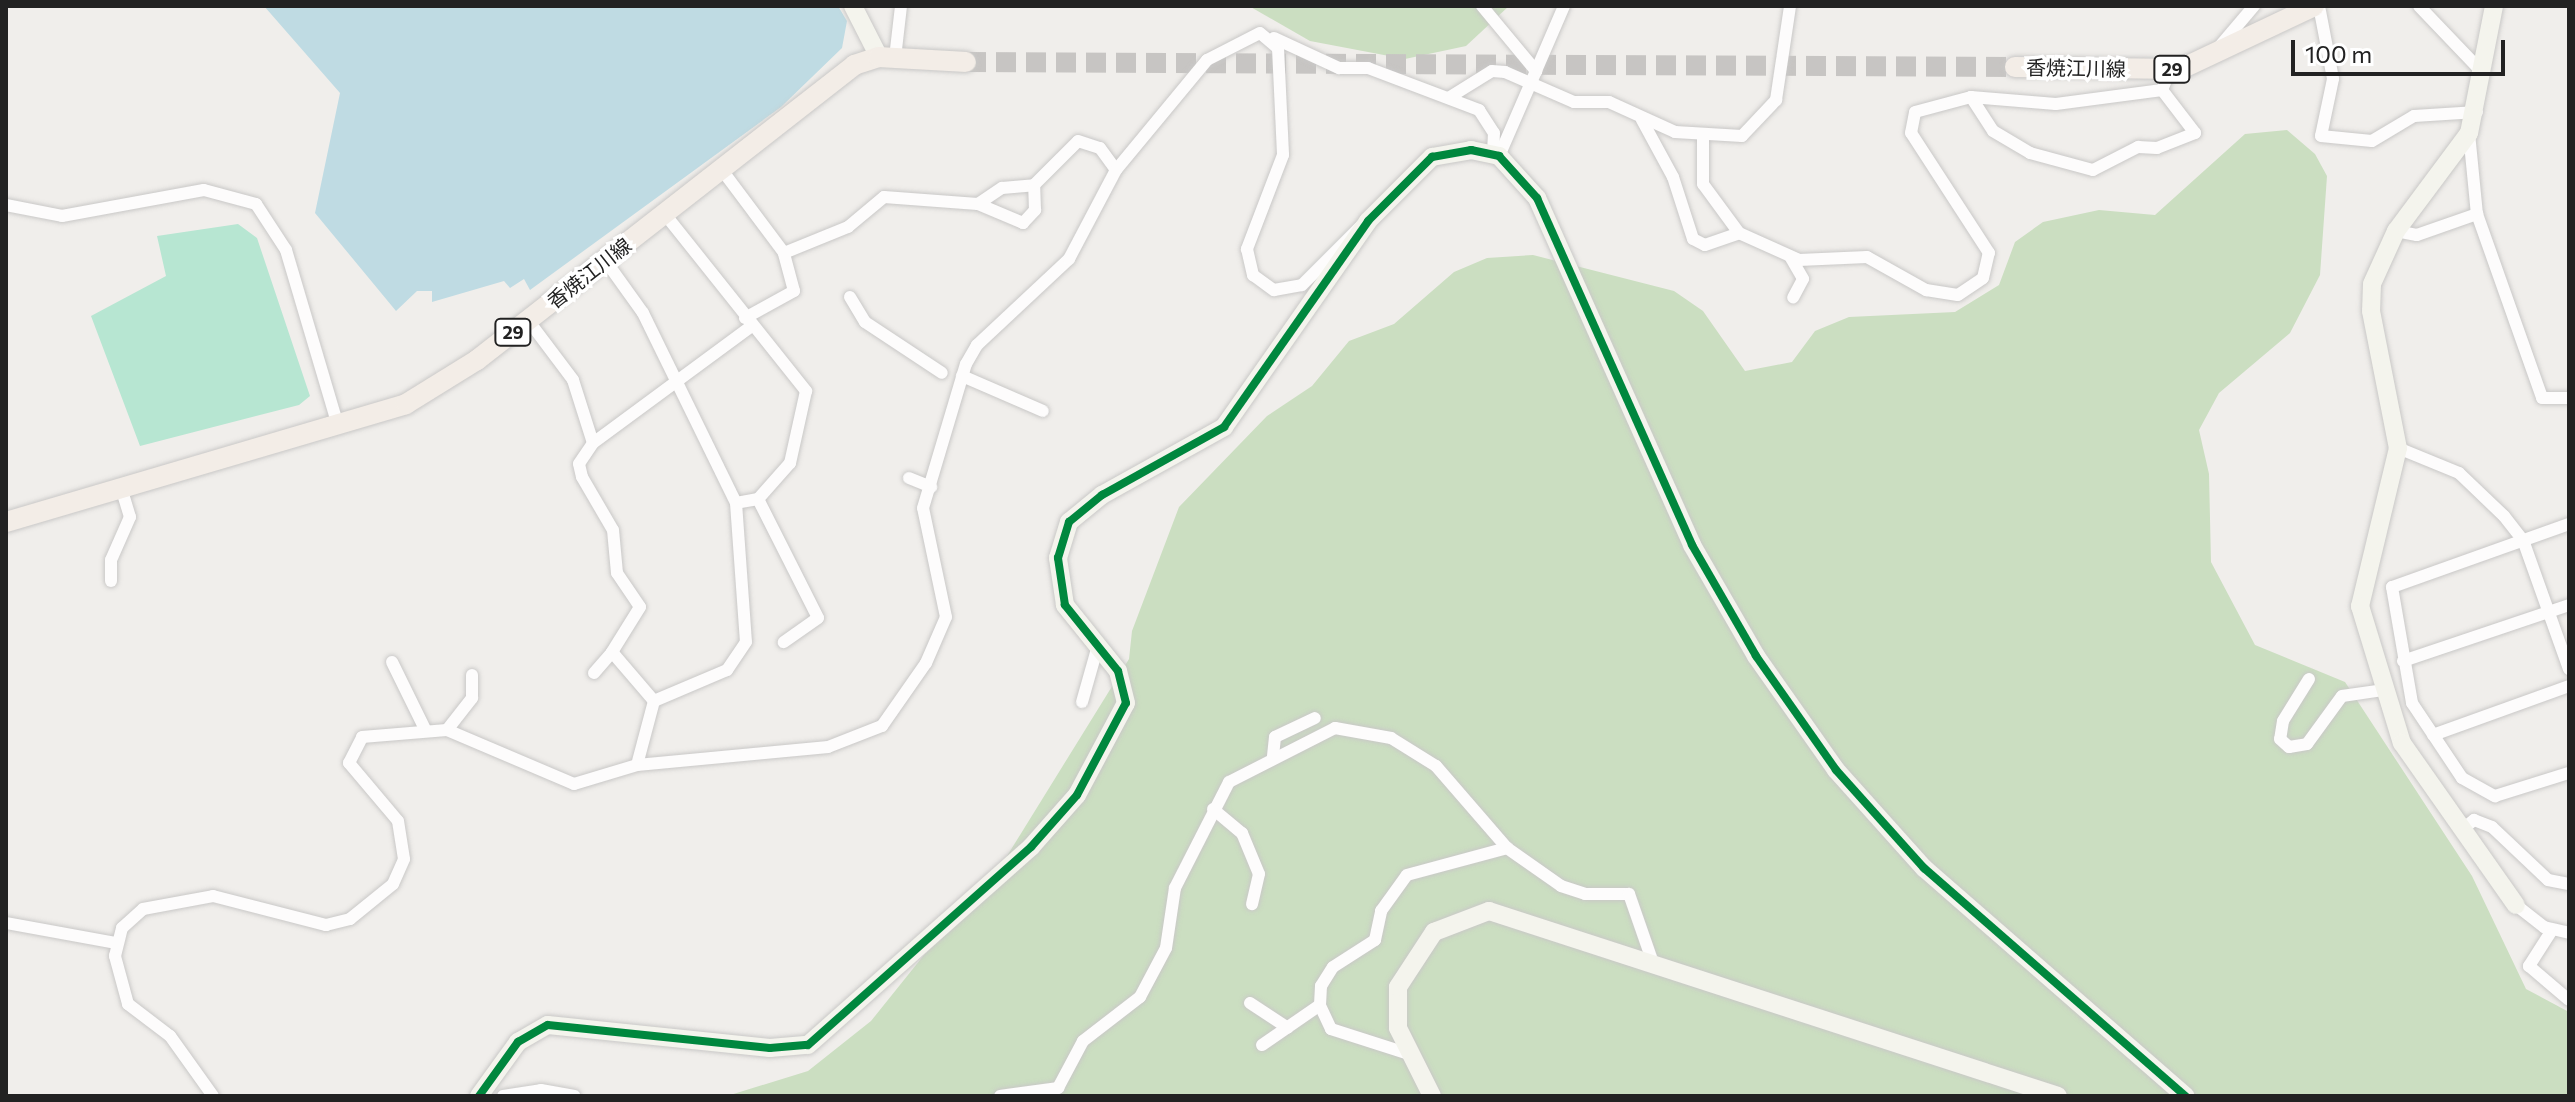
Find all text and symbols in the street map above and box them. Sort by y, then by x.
scale bar [2295,24,2509,74]
text: 100 m [2305,39,2372,68]
street label: 香焼江川線 [2026,55,2126,81]
road number: 29 [2152,55,2192,83]
street label: 香焼江川線 [542,233,636,313]
road number: 29 [493,318,533,346]

